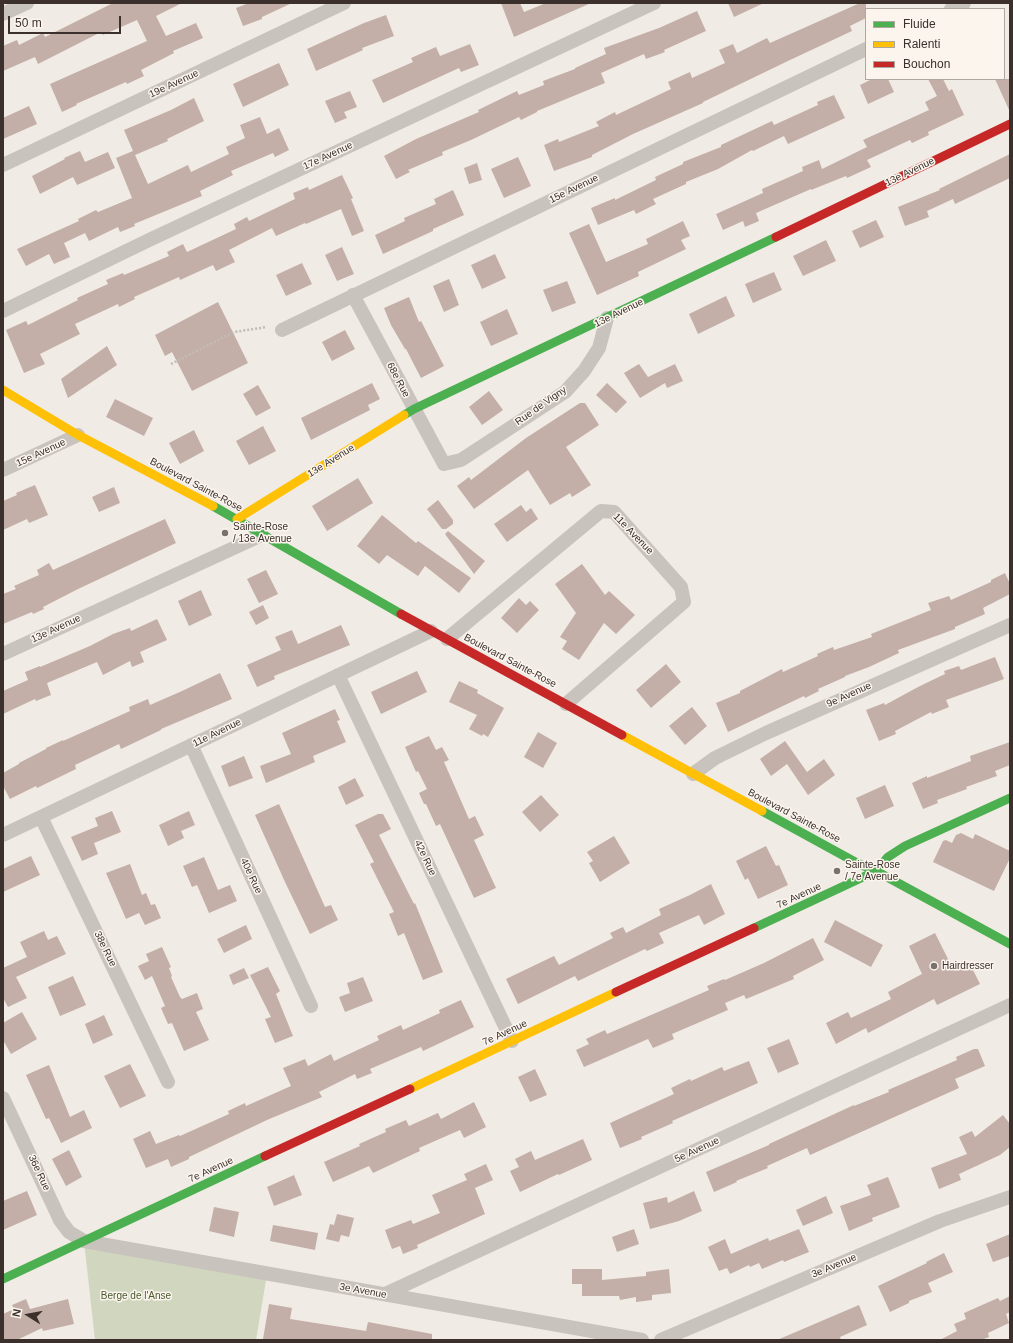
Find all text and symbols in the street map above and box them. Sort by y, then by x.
scale bar [10,8,123,34]
legend [865,8,1005,80]
text: 50 m [15,16,42,30]
text: Fluide [903,17,936,31]
text: Ralenti [903,37,940,51]
text: Bouchon [903,57,950,71]
street label: 19e Avenue [147,67,201,101]
street label: 17e Avenue [301,139,355,173]
street label: 13e Avenue [883,155,937,189]
street label: 15e Avenue [547,172,601,206]
street label: 13e Avenue [592,296,646,330]
street label: 68e Rue [384,360,412,400]
street label: Rue de Vigny [513,384,569,428]
street label: 15e Avenue [14,436,68,470]
street label: 13e Avenue [305,442,357,480]
street label: Boulevard Sainte-Rose [148,456,244,514]
street label: 11e Avenue [610,511,656,557]
place label: Sainte-Rose / 13e Avenue [233,521,292,544]
marker: Sainte-Rose / 13e Avenue [220,528,230,538]
street label: 13e Avenue [29,612,83,646]
street label: Boulevard Sainte-Rose [462,632,558,690]
street label: 9e Avenue [825,680,873,710]
street label: 11e Avenue [191,716,243,750]
street label: Boulevard Sainte-Rose [746,787,842,845]
street label: 42e Rue [412,838,438,878]
street label: 40e Rue [238,856,264,896]
place label: Sainte-Rose / 7e Avenue [845,859,900,882]
marker: Sainte-Rose / 7e Avenue [832,866,842,876]
street label: 7e Avenue [775,880,823,912]
street label: 38e Rue [91,929,119,969]
place label: Hairdresser [942,960,994,972]
marker: Hairdresser [929,961,939,971]
street label: 7e Avenue [481,1017,529,1049]
street label: 5e Avenue [673,1134,721,1166]
street label: 36e Rue [26,1153,52,1193]
street label: 7e Avenue [187,1154,235,1186]
street label: 3e Avenue [810,1251,858,1281]
street label: 3e Avenue [339,1281,387,1301]
park label: Berge de l'Anse [101,1290,171,1302]
north arrow [8,1295,48,1335]
text: N [10,1308,23,1318]

